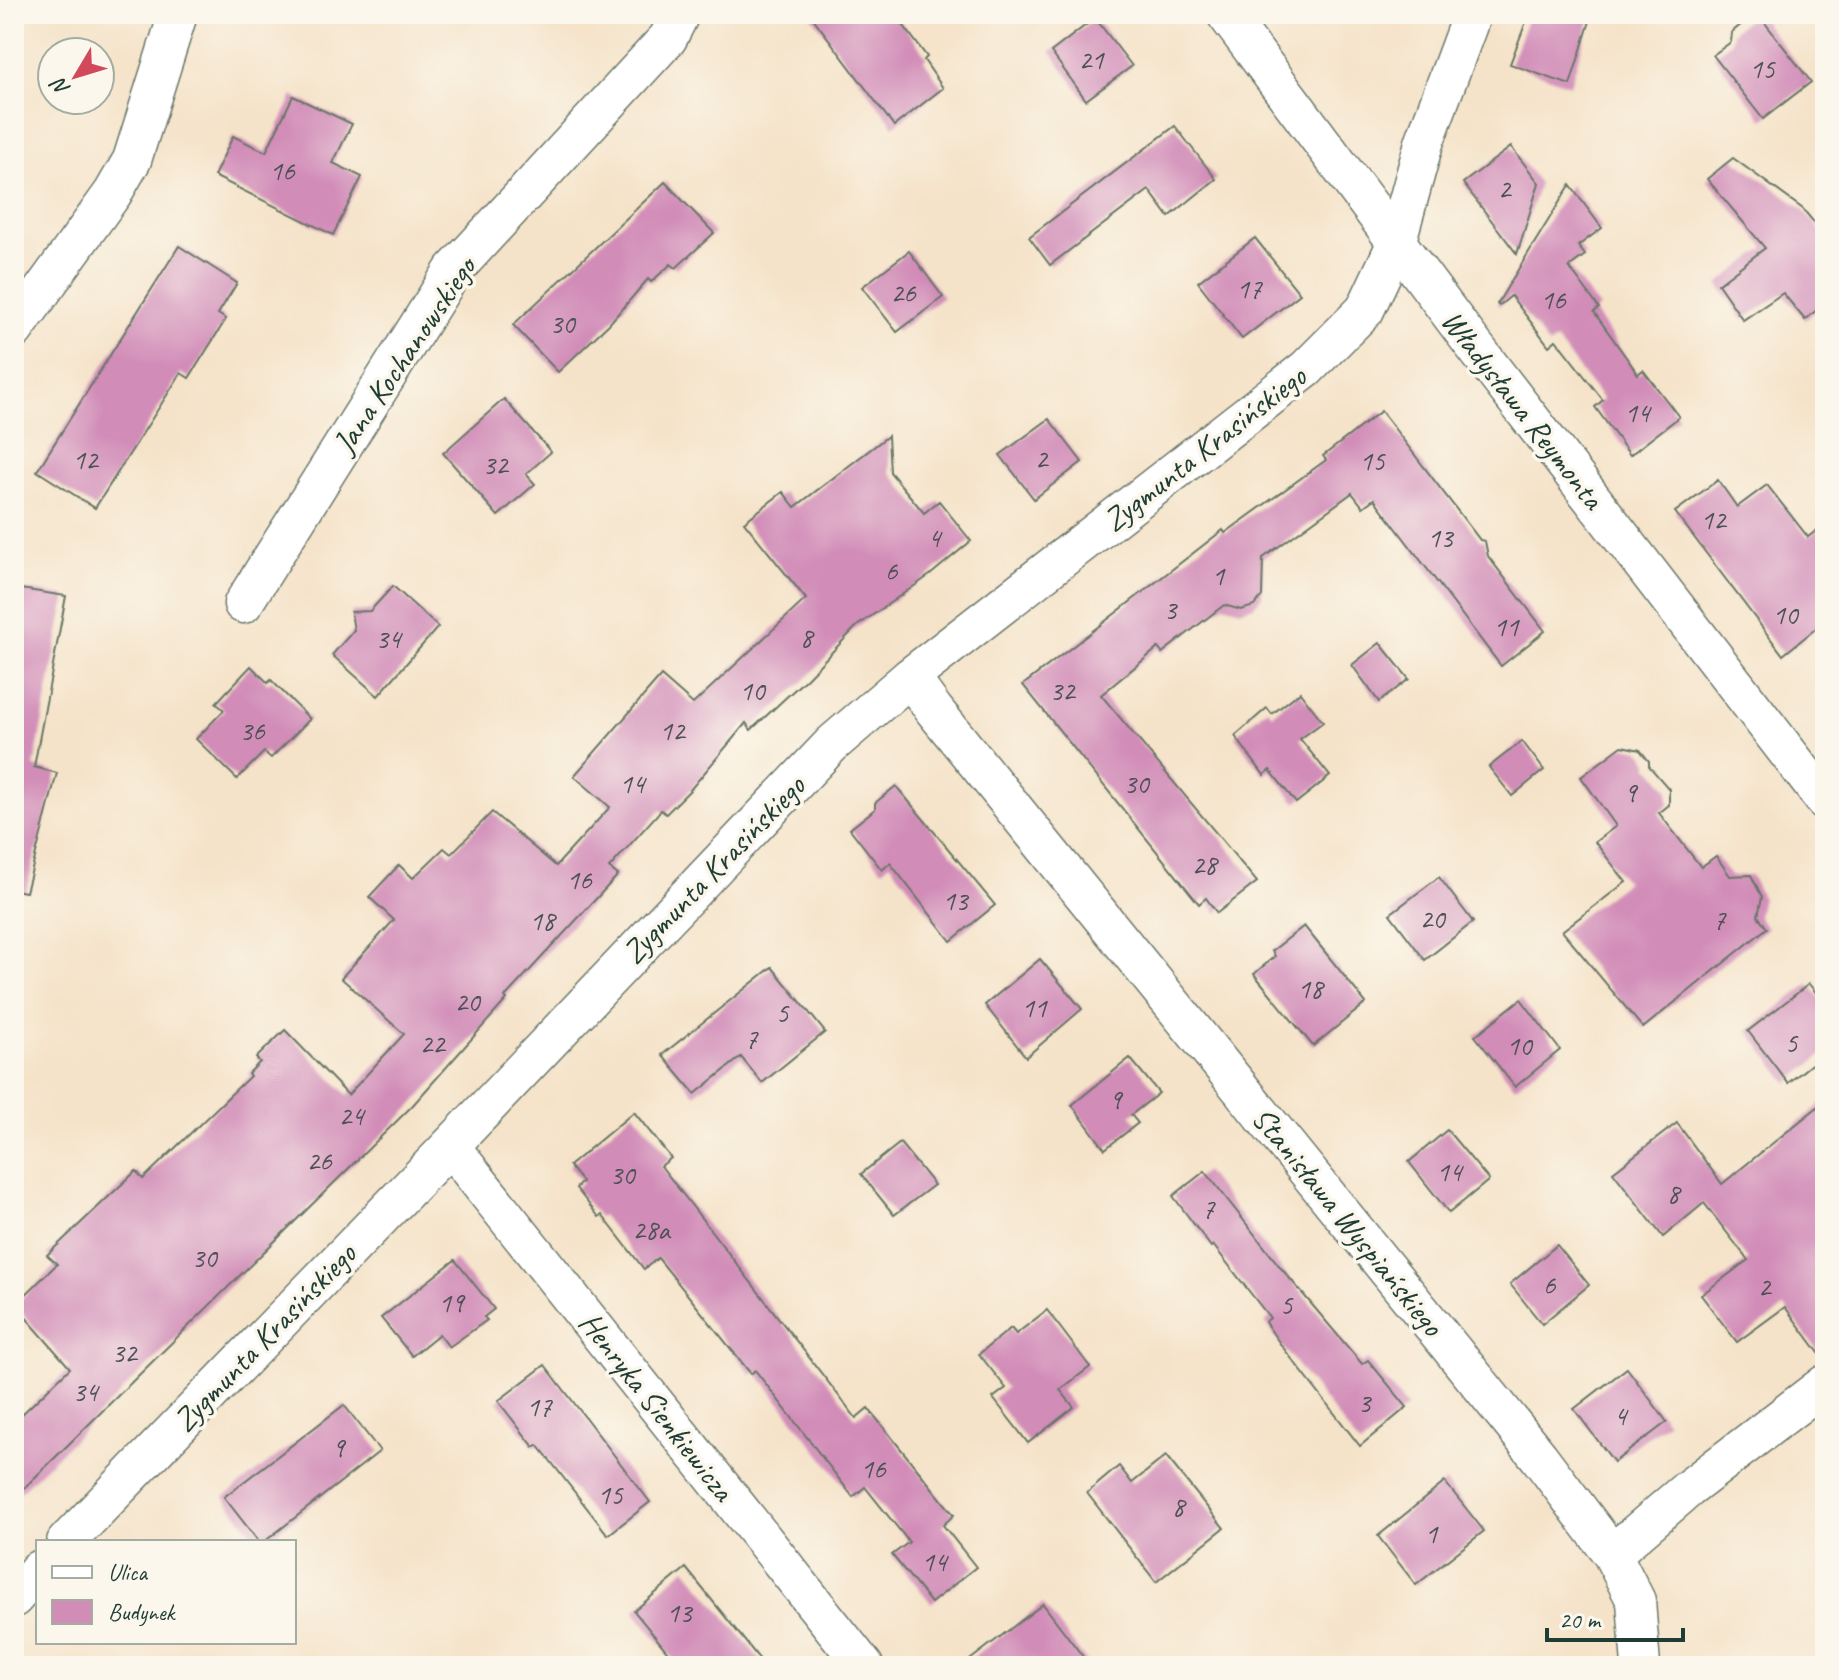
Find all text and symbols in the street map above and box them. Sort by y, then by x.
north arrow [36,36,116,116]
house number: 21 [1078,42,1105,77]
house number: 15 [1749,51,1776,86]
text: N [44,71,76,102]
house number: 16 [269,153,296,188]
house number: 2 [1498,171,1513,206]
street label: Jana Kochanowskiego [322,246,487,463]
house number: 17 [1236,271,1263,306]
house number: 26 [890,275,917,310]
house number: 16 [1540,282,1567,317]
street label: Władysława Reymonta [1432,301,1615,519]
house number: 30 [549,306,577,341]
street label: Zygmunta Krasińskiego [1094,355,1316,541]
house number: 14 [1624,395,1652,430]
house number: 2 [1035,441,1050,476]
house number: 12 [72,442,100,477]
house number: 15 [1359,443,1386,478]
house number: 32 [482,447,510,482]
house number: 12 [1700,502,1728,537]
house number: 4 [928,520,943,555]
house number: 13 [1427,520,1455,555]
house number: 6 [885,553,899,588]
house number: 1 [1212,558,1226,593]
house number: 3 [1164,592,1179,627]
house number: 10 [1772,597,1800,632]
house number: 11 [1493,609,1520,644]
house number: 8 [800,620,815,655]
house number: 34 [375,621,403,656]
house number: 10 [739,673,767,708]
house number: 32 [1049,673,1077,708]
house number: 36 [239,713,266,748]
house number: 12 [659,713,687,748]
street label: Zygmunta Krasińskiego [613,765,815,972]
house number: 14 [619,766,647,801]
house number: 30 [1123,766,1151,801]
house number: 9 [1624,775,1639,810]
house number: 28 [1191,847,1219,882]
house number: 16 [566,862,593,897]
house number: 13 [942,883,970,918]
house number: 20 [1419,901,1447,936]
house number: 7 [1713,902,1727,937]
house number: 18 [529,903,557,938]
house number: 18 [1297,971,1325,1006]
house number: 20 [454,984,482,1019]
house number: 11 [1021,990,1048,1025]
house number: 5 [776,995,790,1030]
house number: 7 [745,1021,759,1056]
house number: 5 [1785,1025,1799,1060]
house number: 22 [419,1026,447,1061]
house number: 10 [1506,1028,1534,1063]
house number: 9 [1109,1082,1124,1117]
house number: 24 [338,1098,366,1133]
street label: Stanisława Wyspiańskiego [1243,1098,1454,1346]
house number: 26 [306,1143,333,1178]
house number: 14 [1436,1154,1464,1189]
house number: 30 [609,1157,637,1192]
house number: 8 [1667,1176,1682,1211]
house number: 7 [1202,1191,1216,1226]
house number: 28a [632,1212,671,1247]
street label: Zygmunta Krasińskiego [164,1233,366,1440]
house number: 30 [191,1240,219,1275]
house number: 6 [1543,1267,1557,1302]
house number: 2 [1758,1269,1773,1304]
house number: 19 [438,1285,466,1320]
house number: 5 [1280,1287,1294,1322]
street label: Henryka Sienkiewicza [570,1303,745,1511]
house number: 32 [111,1335,139,1370]
house number: 34 [72,1374,100,1409]
house number: 3 [1358,1385,1373,1420]
house number: 17 [526,1389,553,1424]
house number: 4 [1614,1398,1629,1433]
house number: 9 [332,1430,347,1465]
house number: 16 [860,1451,887,1486]
house number: 15 [597,1477,624,1512]
house number: 8 [1172,1489,1187,1524]
house number: 1 [1425,1516,1439,1551]
legend [36,1540,296,1644]
house number: 14 [921,1544,949,1579]
text: Ulica [108,1557,148,1587]
scale bar [1547,1592,1683,1642]
house number: 13 [666,1595,694,1630]
text: Budynek [108,1597,177,1627]
text: 20 m [1559,1605,1602,1635]

